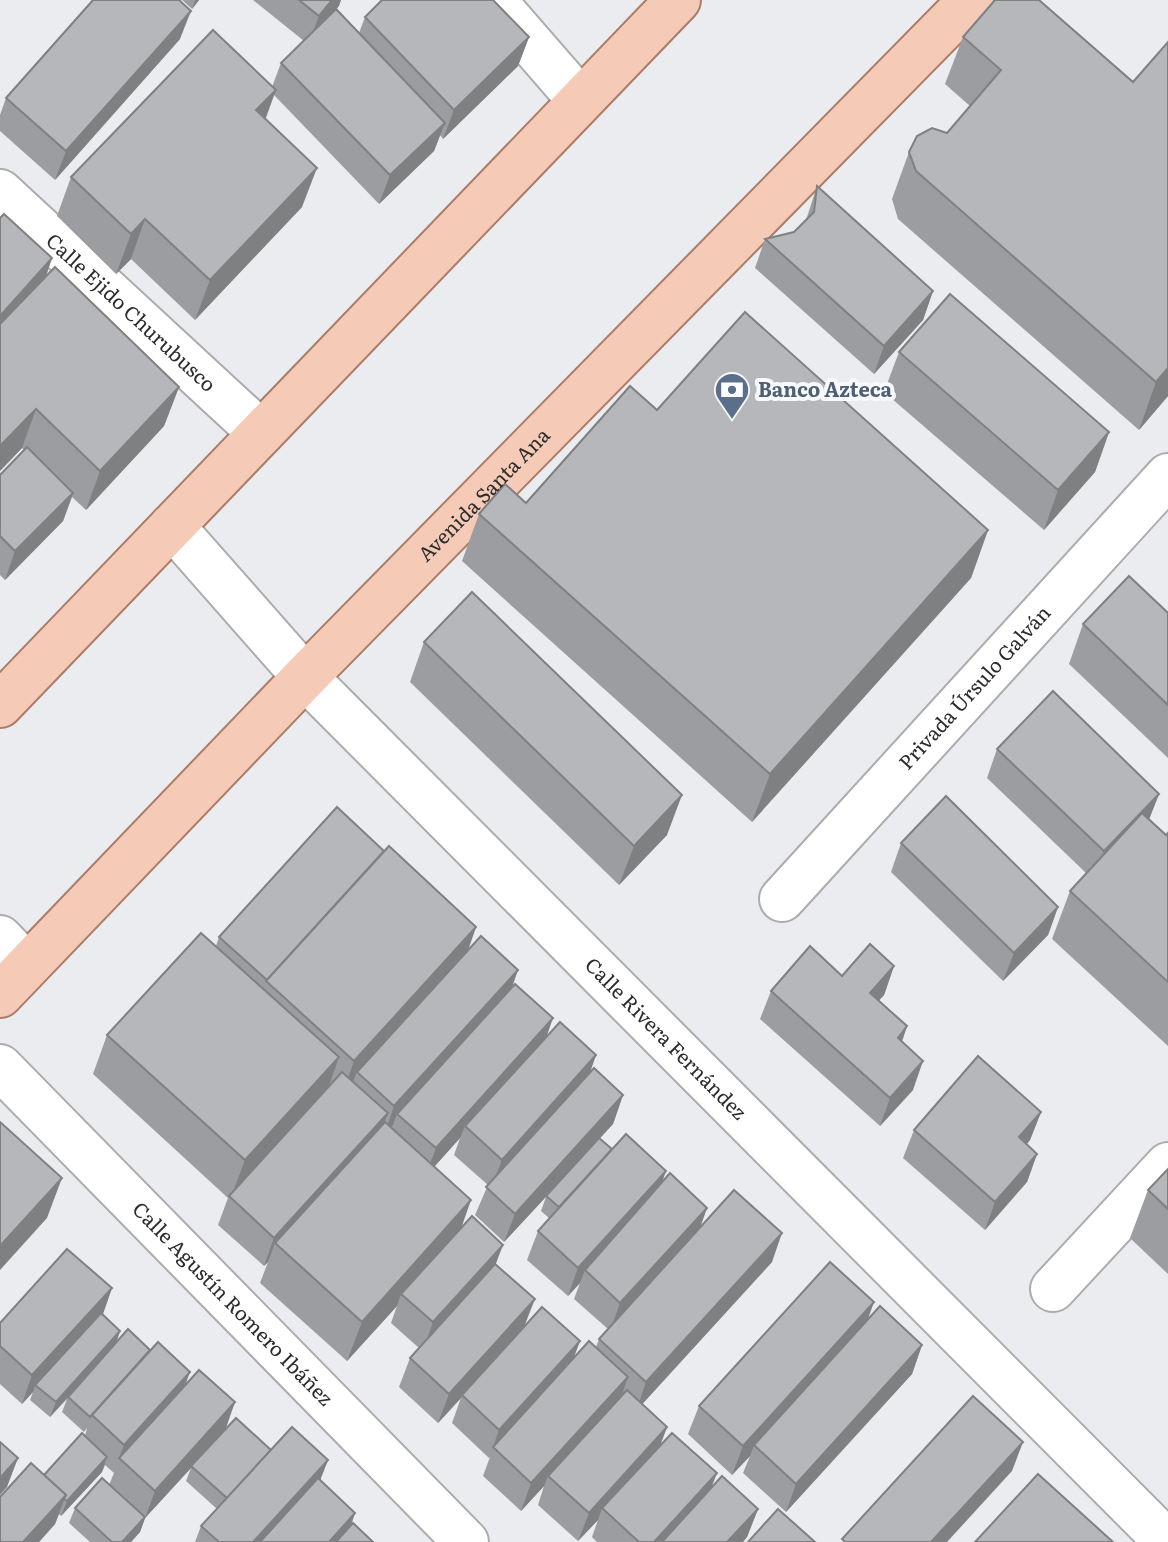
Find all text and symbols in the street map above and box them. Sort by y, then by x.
street label: Calle Ejido Churubusco [40,225,224,398]
bank icon: Banco Azteca [713,371,751,421]
place label: Banco Azteca [758,373,893,403]
street label: Avenida Santa Ana [410,420,556,567]
street label: Privada Úrsulo Galván [890,598,1056,775]
street label: Calle Rivera Fernández [579,949,755,1126]
street label: Calle Agustín Romero Ibáñez [127,1194,341,1412]

